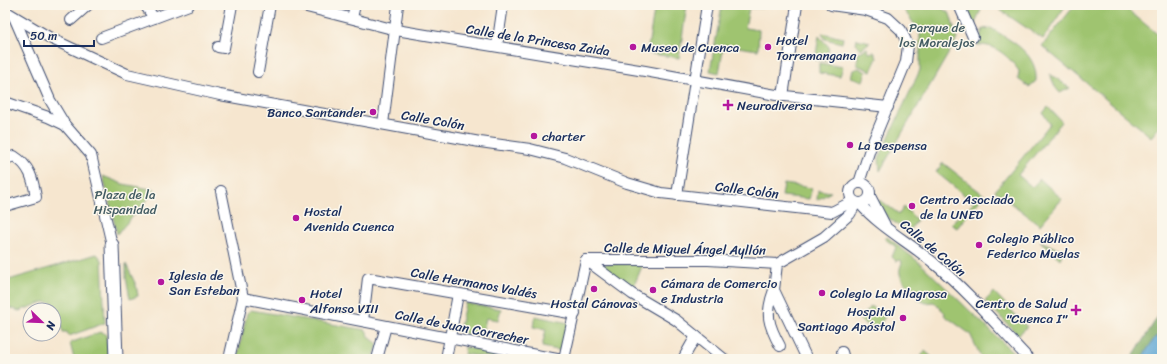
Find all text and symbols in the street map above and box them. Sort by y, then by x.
park label: Parque de los Moralejos [899,16,975,54]
street label: Calle de la Princesa Zaida [464,17,612,63]
scale bar [24,22,94,48]
text: 50 m [30,25,57,47]
place label: Hotel Torremangana [776,29,857,67]
place label: Museo de Cuenca [641,36,740,59]
marker: Museo de Cuenca [628,42,638,52]
marker: Hotel Torremangana [763,42,773,52]
place label: Neurodiversa [737,94,813,117]
marker: Neurodiversa [722,99,734,111]
place label: Banco Santander [267,101,366,124]
street label: Calle Colón [399,103,467,137]
marker: Banco Santander [368,107,378,117]
place label: charter [542,125,586,148]
marker: charter [529,131,539,141]
place label: La Despensa [858,134,928,157]
marker: La Despensa [845,140,855,150]
street label: Calle Colón [714,175,780,205]
park label: Plaza de la Hispanidad [93,183,158,221]
place label: Centro Asociado de la UNED [920,188,1014,226]
place label: Hostal Avenida Cuenca [303,200,395,238]
marker: Centro Asociado de la UNED [907,201,917,211]
marker: Hostal Avenida Cuenca [291,213,301,223]
street label: Calle de Colón [895,213,971,283]
place label: Colegio Público Federico Muelas [987,227,1080,265]
street label: Calle de Miguel Ángel Ayllón [604,236,766,262]
marker: Colegio Público Federico Muelas [974,240,984,250]
street label: Calle Hermanos Valdés [409,261,540,306]
place label: Iglesia de San Esteban [168,264,240,302]
place label: Cámara de Comercio e Industria [661,272,778,310]
marker: Iglesia de San Esteban [156,277,166,287]
place label: Hotel Alfonso VIII [309,282,378,320]
place label: Colegio La Milagrosa [830,282,948,305]
marker: Hostal Cánovas [589,284,599,294]
marker: Cámara de Comercio e Industria [648,285,658,295]
marker: Colegio La Milagrosa [817,288,827,298]
place label: Hostal Cánovas [550,292,638,315]
place label: Centro de Salud "Cuenca I" [975,292,1069,330]
marker: Hotel Alfonso VIII [297,295,307,305]
place label: Hospital Santiago Apóstol [797,300,895,338]
north arrow [22,302,62,342]
street label: Calle de Juan Correcher [393,303,531,351]
marker: Centro de Salud "Cuenca I" [1070,304,1082,316]
marker: Hospital Santiago Apóstol [898,313,908,323]
text: N [40,318,61,333]

